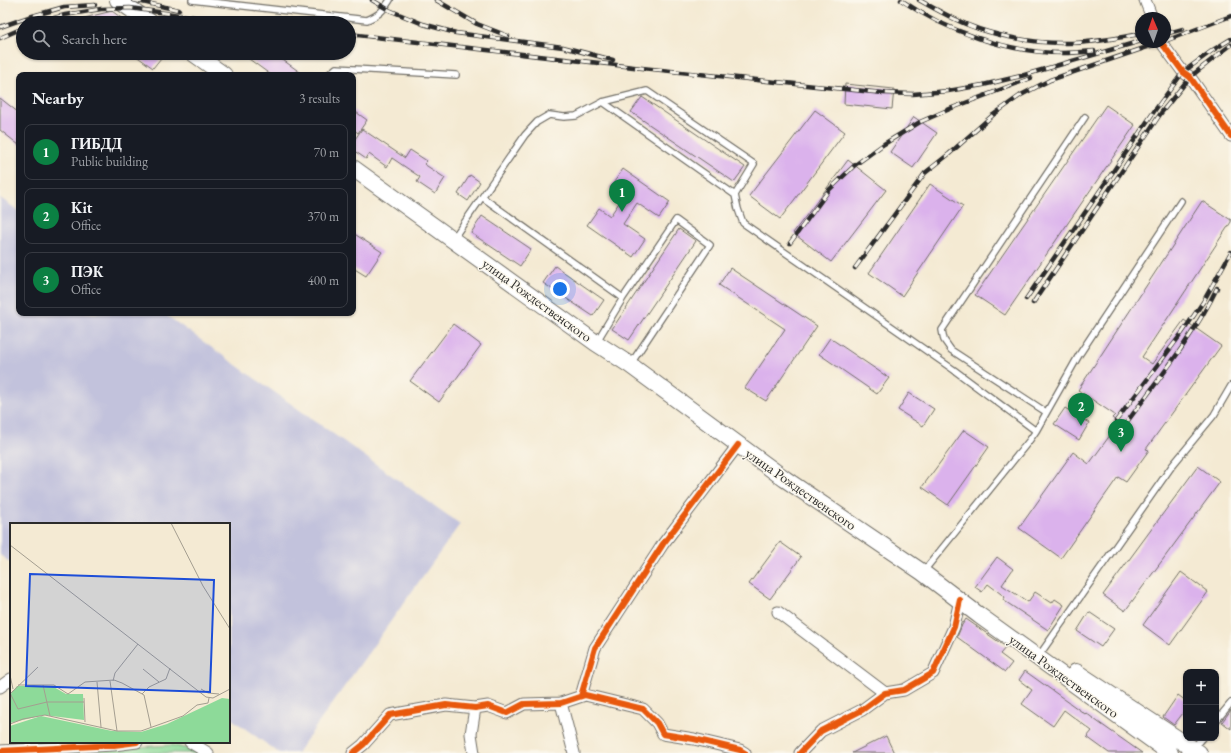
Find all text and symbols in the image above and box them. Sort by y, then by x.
north arrow [1135,12,1171,48]
search box [16,16,356,60]
icon: search [30,27,52,49]
text: Search here [62,29,127,48]
text: Nearby [32,87,84,109]
text: 3 results [299,90,340,107]
text: ГИБДД [71,134,122,153]
text: 1 [43,144,49,161]
text: 70 m [314,144,339,161]
text: Public building [71,153,148,170]
pin: 1 [609,179,635,212]
text: Kit [71,198,93,217]
text: 2 [43,208,49,225]
text: 370 m [308,208,339,225]
text: Office [71,217,101,234]
street label: улица Рождественского [479,254,596,346]
text: ПЭК [71,262,103,281]
text: 3 [43,272,49,289]
text: 400 m [308,272,339,289]
your location [550,279,570,299]
text: Office [71,281,101,298]
pin: 2 [1068,393,1094,426]
pin: 3 [1108,419,1134,452]
street label: улица Рождественского [742,444,860,534]
inset map [10,523,230,743]
street label: улица Рождественского [1006,630,1123,722]
map controls [1183,669,1219,741]
button: + [1183,669,1219,705]
button: − [1183,705,1219,741]

